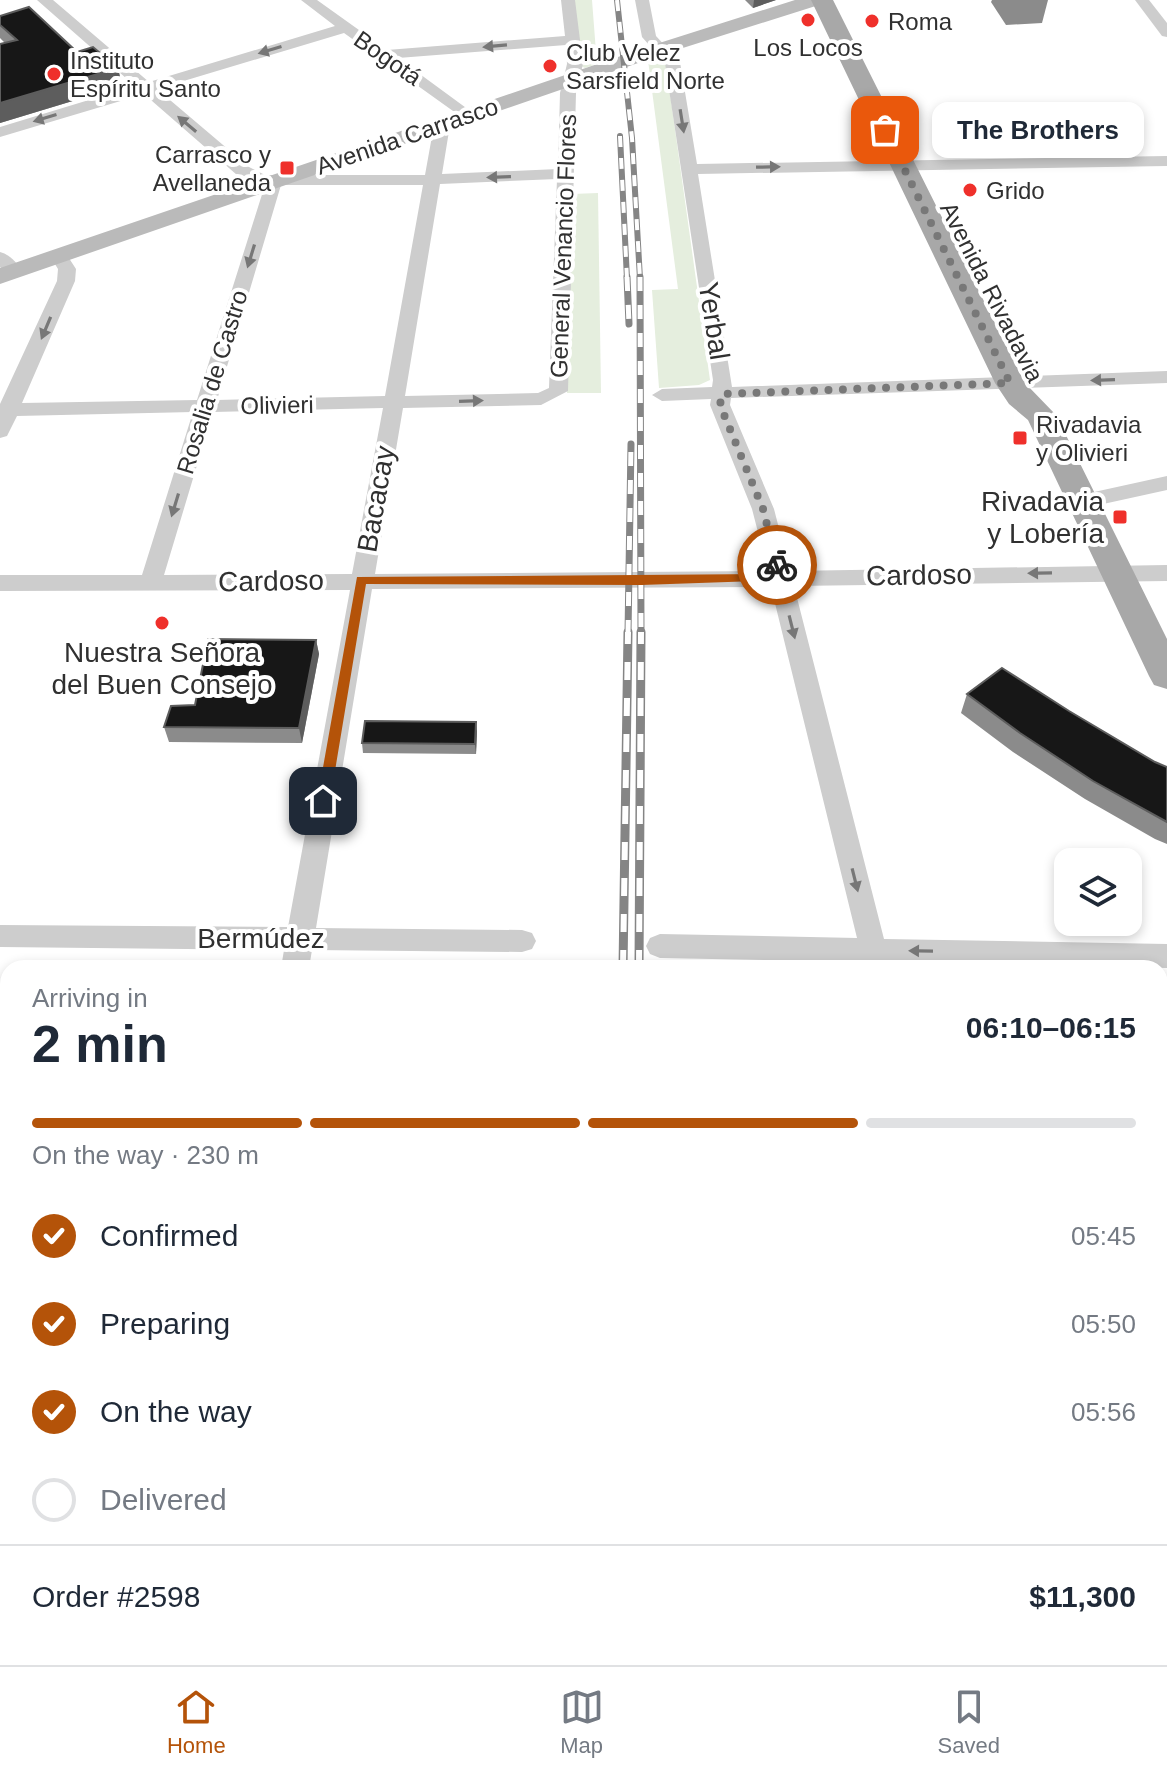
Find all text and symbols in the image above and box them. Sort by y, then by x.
place label: Roma [888,8,953,35]
marker: Los Locos [799,11,817,29]
marker: Roma [863,12,881,30]
street label: Bogotá [349,25,427,91]
place label: Los Locos [753,34,863,61]
place label: Club Velez Sarsfield Norte [566,39,725,94]
one-way arrow [482,40,507,53]
one-way arrow [258,44,282,57]
place label: Instituto Espíritu Santo [70,47,221,102]
marker: Club Velez Sarsfield Norte [541,57,559,75]
marker: Instituto Espíritu Santo [45,65,63,83]
street label: Avenida Carrasco [313,92,501,180]
pin [851,96,919,164]
callout: The Brothers [933,102,1145,158]
icon: bag [863,108,907,152]
one-way arrow [676,109,688,134]
one-way arrow [33,112,57,125]
street label: General Venancio Flores [545,114,581,378]
text: The Brothers [957,115,1119,145]
one-way arrow [178,116,198,133]
place label: Carrasco y Avellaneda [153,141,272,196]
marker: Carrasco y Avellaneda [278,159,296,177]
one-way arrow [756,161,781,173]
one-way arrow [486,170,511,183]
place label: Grido [986,177,1045,204]
marker: Grido [961,181,979,199]
street label: Avenida Rivadavia [935,198,1049,387]
one-way arrow [244,244,257,268]
street label: Yerbal [693,280,735,362]
street label: Rosalia de Castro [171,287,253,477]
one-way arrow [40,316,53,339]
one-way arrow [1090,373,1115,386]
street label: Olivieri [240,391,314,419]
one-way arrow [459,395,484,408]
place label: Rivadavia y Olivieri [1036,411,1142,466]
marker: Rivadavia y Olivieri [1011,429,1029,447]
street label: Bacacay [351,443,401,555]
place label: Rivadavia y Lobería [981,486,1104,549]
one-way arrow [168,493,181,517]
marker: Rivadavia y Lobería [1111,508,1129,526]
courier [737,525,817,605]
icon: bike [755,543,799,587]
street label: Cardoso [866,559,972,591]
street label: Cardoso [218,565,324,597]
one-way arrow [1027,567,1052,579]
marker: Nuestra Señora del Buen Consejo [153,614,171,632]
one-way arrow [787,615,799,640]
place label: Nuestra Señora del Buen Consejo [51,637,273,700]
pin [289,767,357,835]
icon: home [301,779,345,823]
map controls [1054,848,1142,936]
button: layers [1054,848,1142,936]
one-way arrow [850,867,862,892]
street label: Bermúdez [197,923,325,954]
one-way arrow [908,945,933,957]
text: Arriving in [32,983,148,1013]
text: 06:10–06:15 [966,1011,1136,1044]
text: 2 min [32,1015,168,1073]
text: On the way · 230 m [32,1140,259,1170]
icon: check [32,1214,76,1258]
text: Confirmed [100,1219,238,1252]
text: 05:45 [1071,1221,1136,1251]
icon: check [32,1302,76,1346]
text: Preparing [100,1307,230,1340]
text: 05:50 [1071,1309,1136,1339]
icon: check [32,1390,76,1434]
text: On the way [100,1395,252,1428]
text: 05:56 [1071,1397,1136,1427]
text: Delivered [100,1483,227,1516]
text: Order #2598 [32,1580,200,1613]
text: $11,300 [1029,1580,1136,1613]
tab: Home [167,1685,226,1759]
tab: Map [560,1685,604,1759]
tab: Saved [938,1685,1000,1759]

